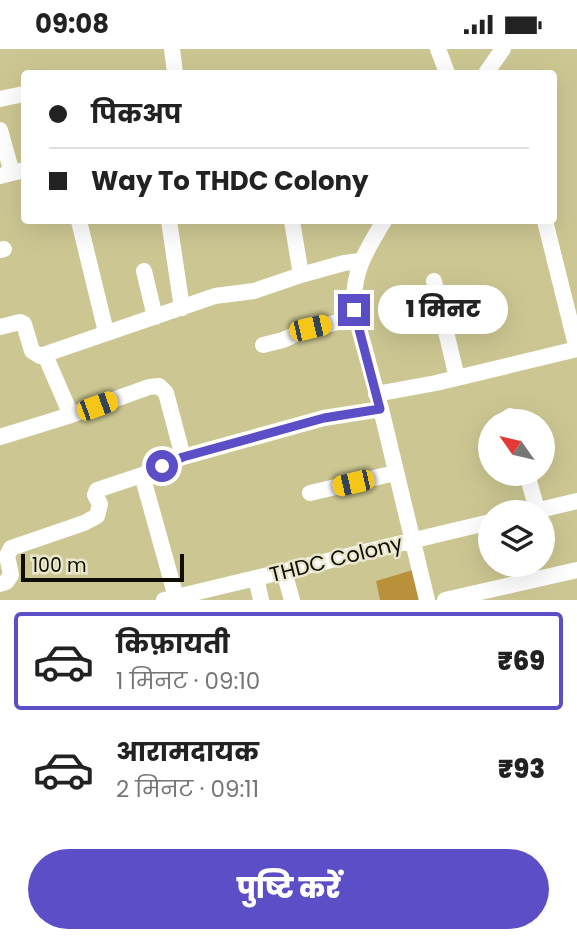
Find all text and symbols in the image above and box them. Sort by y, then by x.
text: 09:08 [35,6,109,42]
text: पिकअप [91,96,181,132]
text: Way To THDC Colony [91,163,369,199]
callout: 1 मिनट [378,285,508,335]
text: 1 मिनट [406,293,480,325]
route end [338,294,370,326]
car [288,313,333,343]
car [74,389,121,423]
north arrow [478,409,555,487]
map controls [478,409,555,577]
route start [146,450,178,482]
car [331,468,376,498]
button: layers [478,500,555,577]
street label: THDC Colony [266,528,406,589]
scale bar [21,551,184,583]
text: 100 m [32,552,87,579]
text: किफ़ायती [116,626,230,662]
icon: car [32,630,95,693]
text: ₹69 [497,643,545,679]
text: 1 मिनट · 09:10 [116,665,260,697]
text: आरामदायक [116,734,259,770]
icon: car [32,738,95,801]
text: ₹93 [498,751,545,787]
text: 2 मिनट · 09:11 [116,773,259,805]
button: पुष्टि करें [28,849,549,929]

